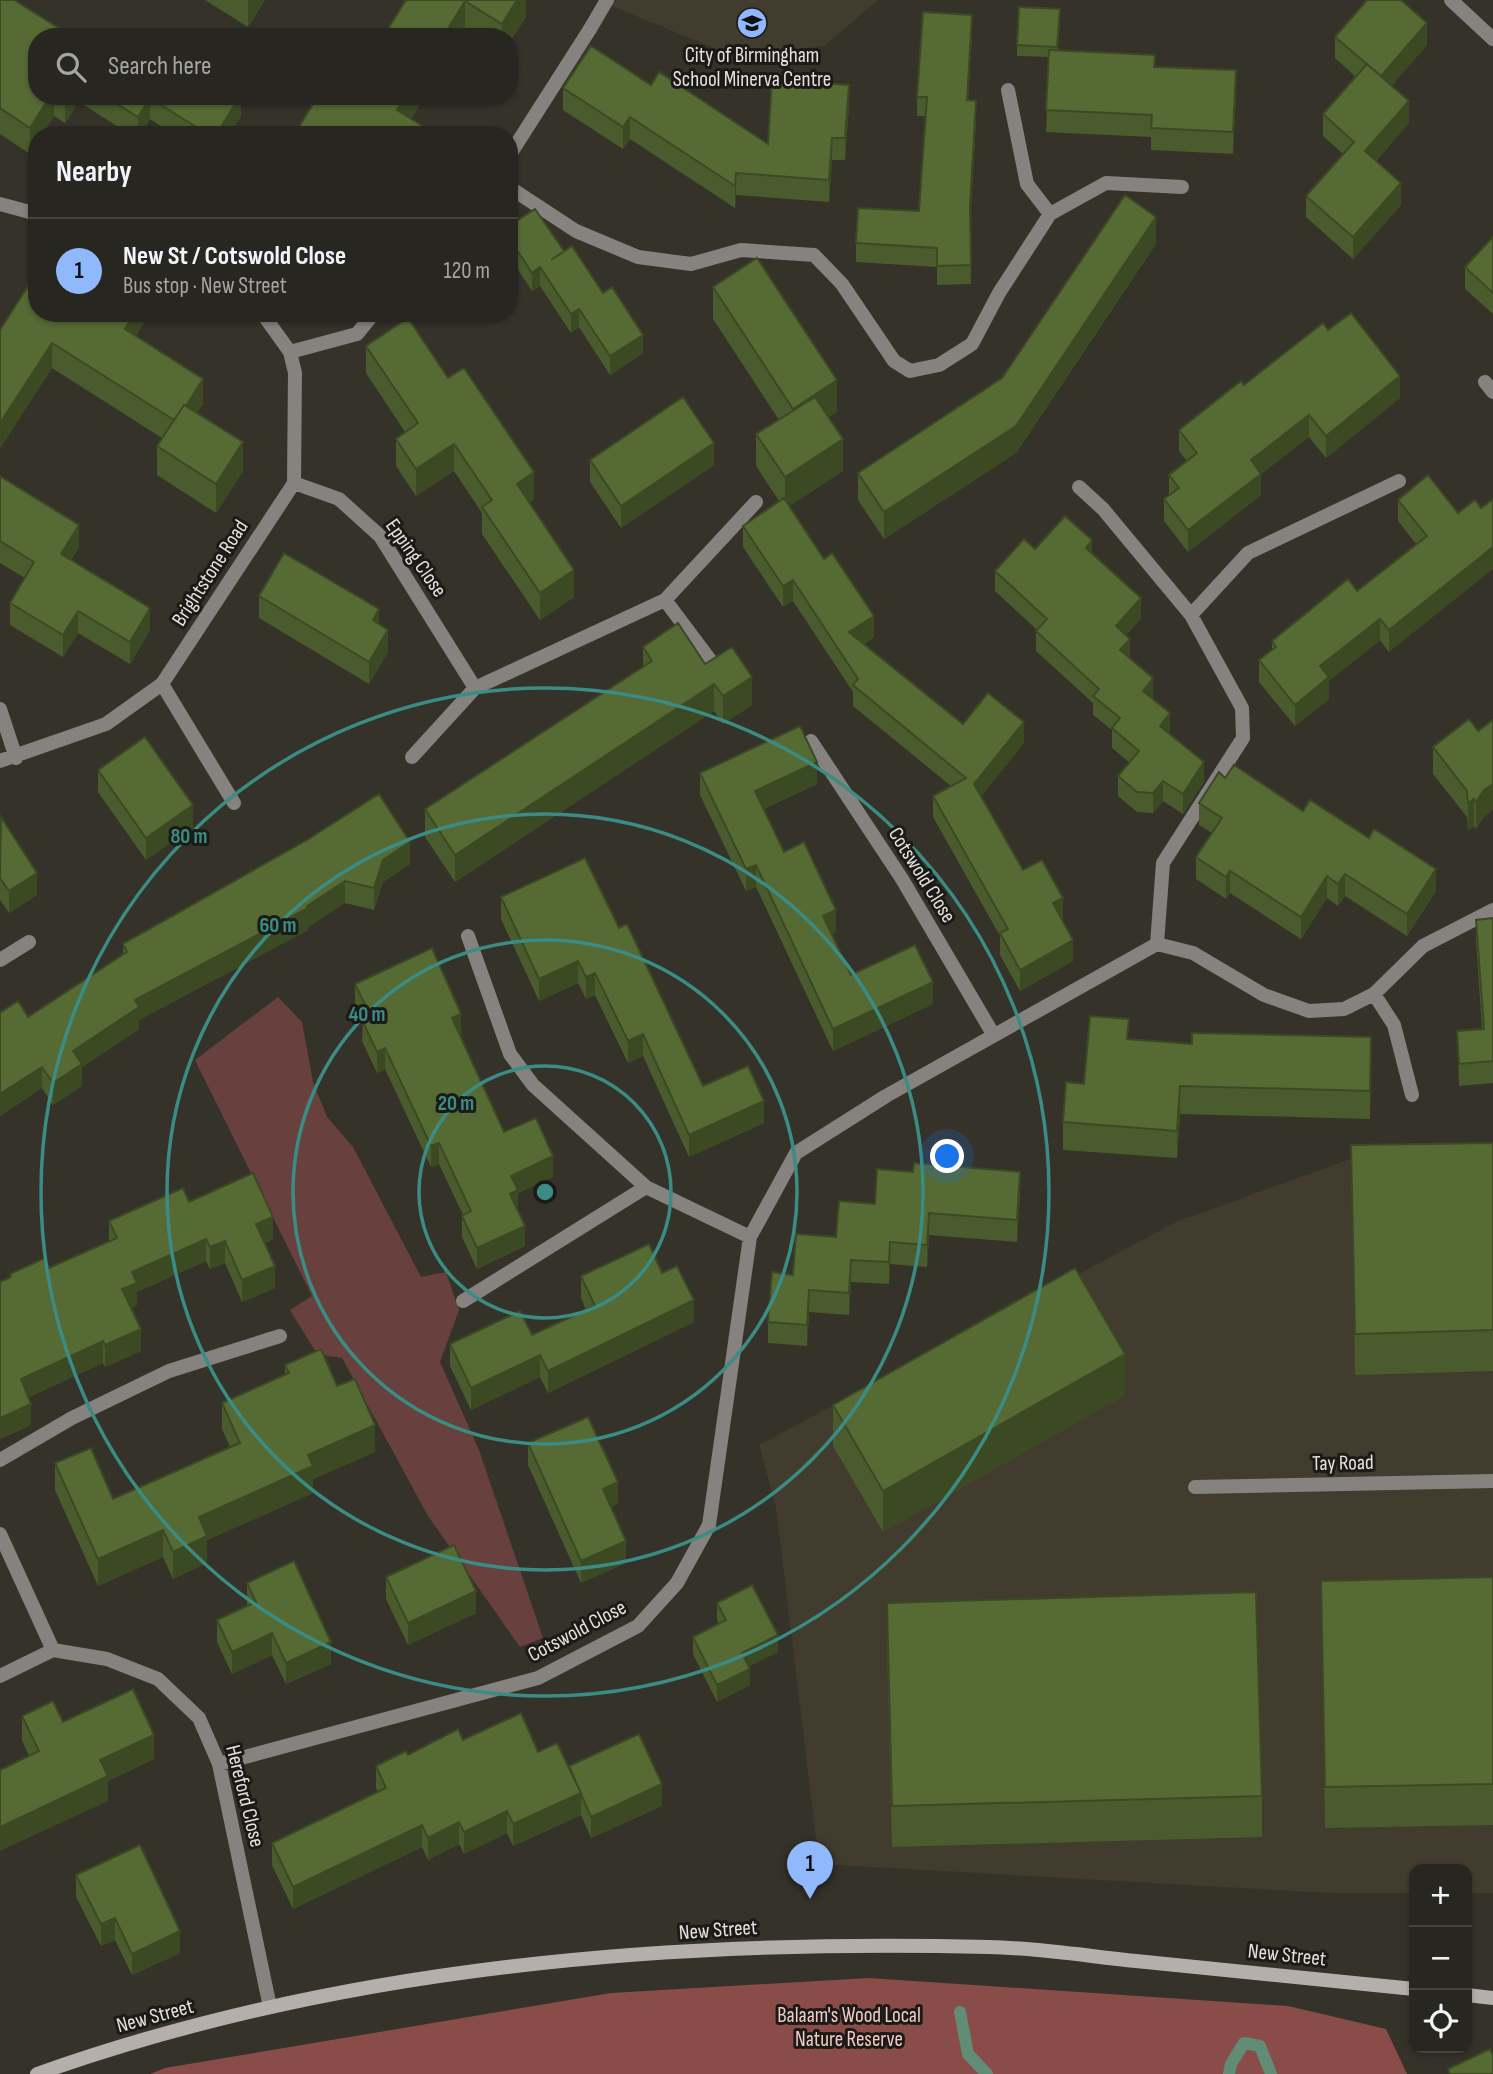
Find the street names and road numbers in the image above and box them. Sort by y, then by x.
street label: Epping Close [380,514,452,602]
street label: Brightstone Road [166,515,254,631]
street label: Cotswold Close [883,823,961,927]
street label: Tay Road [1312,1450,1374,1476]
street label: Cotswold Close [524,1595,630,1667]
street label: Hereford Close [220,1742,270,1850]
street label: New Street [678,1915,758,1945]
street label: New Street [1247,1938,1327,1972]
street label: New Street [114,1994,196,2038]

